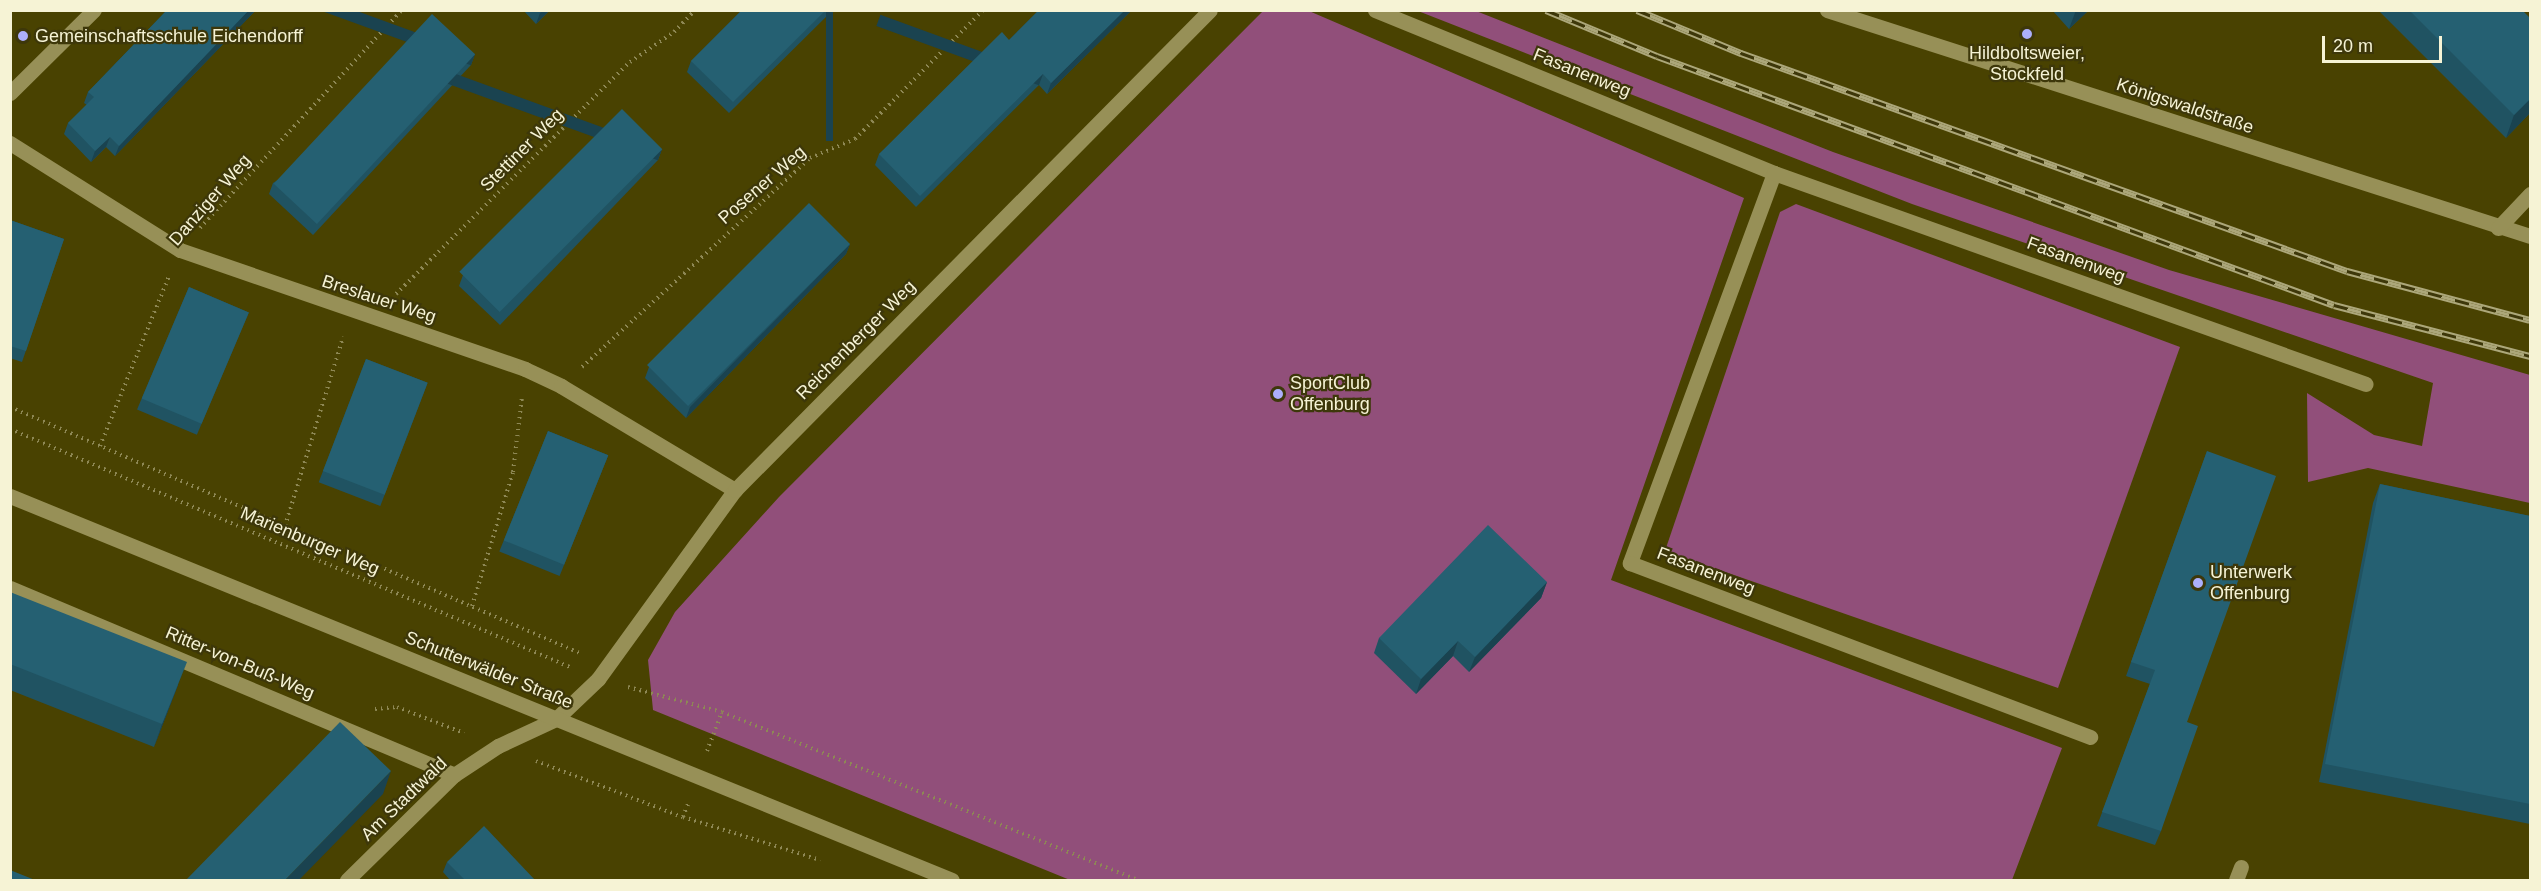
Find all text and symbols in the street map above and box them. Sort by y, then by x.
scale bar [2325,24,2445,62]
place label: Gemeinschaftsschule Eichendorff [35,25,303,47]
marker: Hildboltsweier, Stockfeld [2020,27,2034,41]
marker: Gemeinschaftsschule Eichendorff [16,29,30,43]
text: 20 m [2333,36,2373,56]
place label: Hildboltsweier, Stockfeld [1969,43,2085,86]
street label: Fasanenweg [1530,44,1634,102]
street label: Königswaldstraße [2114,74,2256,138]
street label: Stettiner Weg [476,104,568,196]
street label: Posener Weg [714,141,810,229]
street label: Danziger Weg [165,150,255,250]
street label: Fasanenweg [2024,232,2128,288]
street label: Breslauer Weg [319,270,439,328]
street label: Reichenberger Weg [792,276,920,404]
place label: SportClub Offenburg [1290,373,1370,416]
marker: SportClub Offenburg [1271,387,1285,401]
street label: Marienburger Weg [237,502,383,580]
street label: Fasanenweg [1654,542,1758,600]
place label: Unterwerk Offenburg [2210,562,2292,604]
marker: Unterwerk Offenburg [2191,576,2205,590]
street label: Ritter-von-Buß-Weg [162,622,318,704]
street label: Schutterwälder Straße [402,626,576,714]
street label: Am Stadtwald [357,753,451,845]

